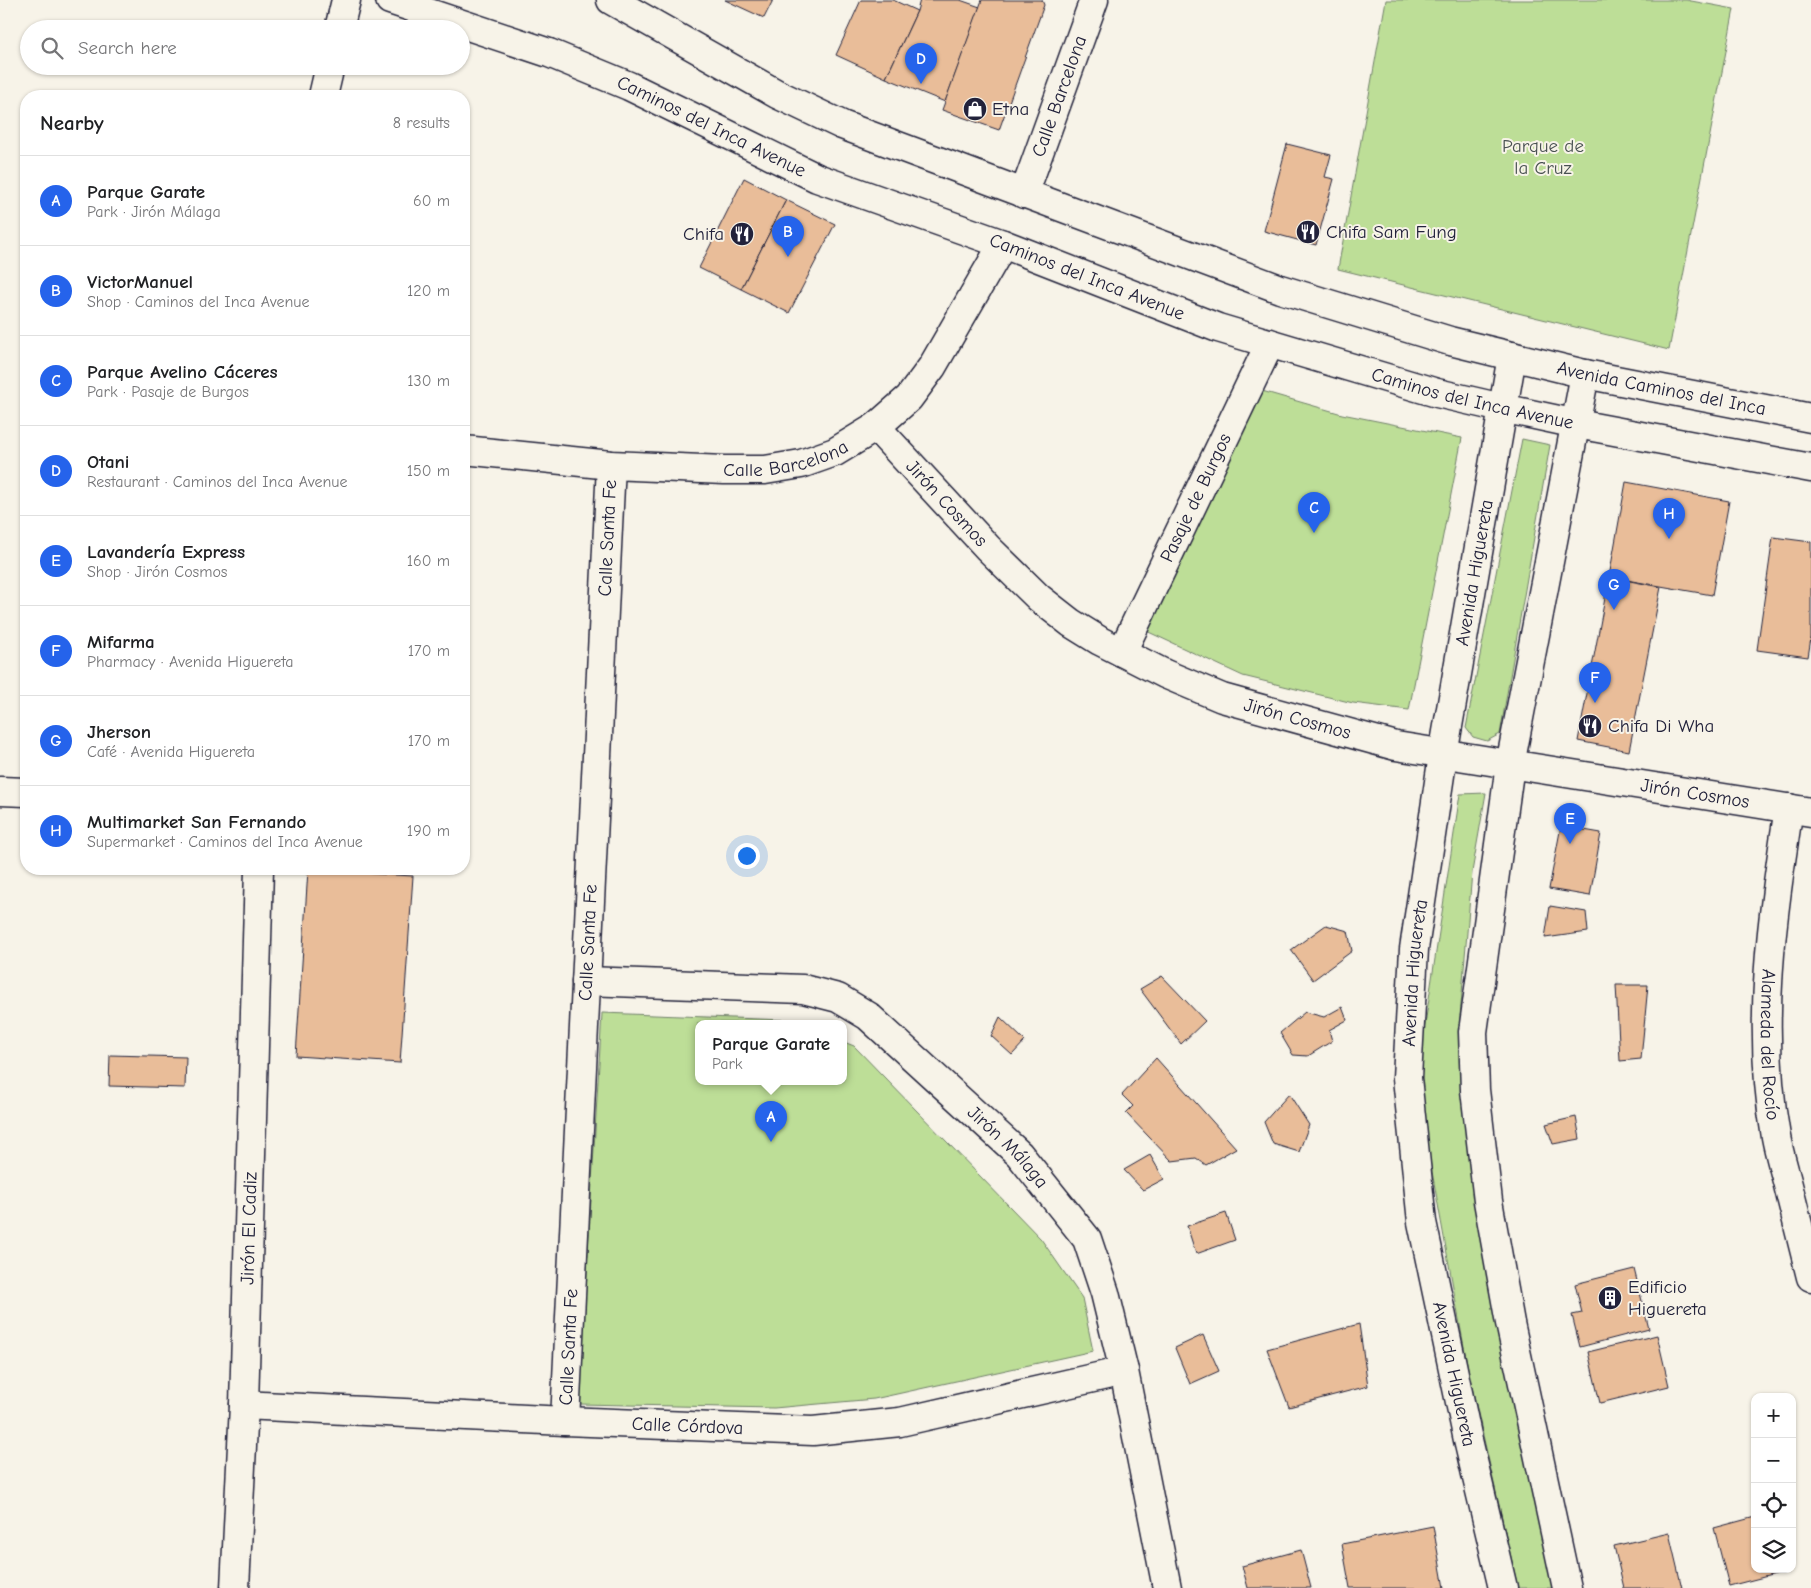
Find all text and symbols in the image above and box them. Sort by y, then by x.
search box [20,20,470,75]
street label: Calle Barcelona [1027,32,1091,160]
icon: search [38,34,66,62]
text: Search here [78,37,177,59]
pin: D [905,43,937,84]
street label: Caminos del Inca Avenue [614,71,810,182]
shop icon: Etna [962,96,988,122]
place label: Etna [992,98,1029,120]
text: Nearby [40,111,104,135]
text: 8 results [393,114,450,132]
park label: Parque de la Cruz [1502,135,1584,179]
text: Parque Garate [87,181,205,203]
text: A [52,192,60,210]
text: 60 m [413,192,450,210]
text: Park · Jirón Málaga [87,203,221,221]
pin: B [772,216,804,257]
restaurant icon: Chifa Sam Fung [1295,219,1321,245]
restaurant icon: Chifa [729,221,755,247]
place label: Chifa Sam Fung [1326,221,1457,243]
place label: Chifa [683,223,724,245]
street label: Caminos del Inca Avenue [987,229,1188,325]
text: VictorManuel [87,271,193,293]
text: B [51,282,61,300]
text: 120 m [407,282,450,300]
text: Shop · Caminos del Inca Avenue [87,293,310,311]
street label: Avenida Caminos del Inca [1555,357,1768,420]
text: Parque Avelino Cáceres [87,361,278,383]
street label: Caminos del Inca Avenue [1369,363,1576,434]
text: C [51,372,61,390]
text: 130 m [407,372,450,390]
text: Park · Pasaje de Burgos [87,383,249,401]
street label: Pasaje de Burgos [1156,430,1236,566]
street label: Calle Barcelona [723,436,852,481]
text: Otani [87,451,129,473]
street label: Jirón Cosmos [901,455,992,551]
text: D [51,462,61,480]
text: 150 m [407,462,450,480]
text: Restaurant · Caminos del Inca Avenue [87,473,347,491]
street label: Calle Santa Fe [594,479,621,597]
pin: C [1298,492,1330,533]
street label: Avenida Higuereta [1451,498,1498,648]
pin: H [1653,498,1685,539]
text: Lavandería Express [87,541,245,563]
text: E [51,552,61,570]
text: 160 m [407,552,450,570]
text: Shop · Jirón Cosmos [87,563,227,581]
pin: G [1598,569,1630,610]
text: Mifarma [87,631,155,653]
text: F [51,642,61,660]
text: 170 m [408,642,450,660]
text: Pharmacy · Avenida Higuereta [87,653,294,671]
pin: F [1579,662,1611,703]
street label: Jirón Cosmos [1241,694,1353,744]
restaurant icon: Chifa Di Wha [1577,713,1603,739]
place label: Chifa Di Wha [1608,715,1714,737]
text: Jherson [87,721,151,743]
text: G [50,732,62,750]
text: 170 m [408,732,450,750]
text: Café · Avenida Higuereta [87,743,255,761]
street label: Jirón Cosmos [1639,774,1751,813]
pin: E [1554,803,1586,844]
text: Multimarket San Fernando [87,811,306,833]
text: H [50,822,62,840]
text: 190 m [407,822,450,840]
text: Supermarket · Caminos del Inca Avenue [87,833,363,851]
your location [734,843,760,869]
street label: Calle Santa Fe [574,884,602,1002]
street label: Avenida Higuereta [1398,898,1432,1047]
street label: Alameda del Rocío [1756,968,1784,1122]
popup [695,1020,847,1085]
text: Parque Garate [712,1033,830,1055]
text: Park [712,1055,743,1073]
pin: A [755,1101,787,1142]
street label: Jirón Málaga [963,1101,1053,1192]
street label: Jirón El Cadiz [236,1171,262,1285]
place label: Edificio Higuereta [1628,1276,1707,1320]
building icon: Edificio Higuereta [1597,1285,1623,1311]
street label: Calle Santa Fe [555,1288,582,1406]
street label: Avenida Higuereta [1428,1299,1480,1449]
map controls [1751,1393,1796,1573]
button: + [1751,1393,1796,1438]
street label: Calle Córdova [631,1413,744,1439]
button: − [1751,1438,1796,1483]
button: locate [1751,1483,1796,1528]
button: layers [1751,1528,1796,1573]

